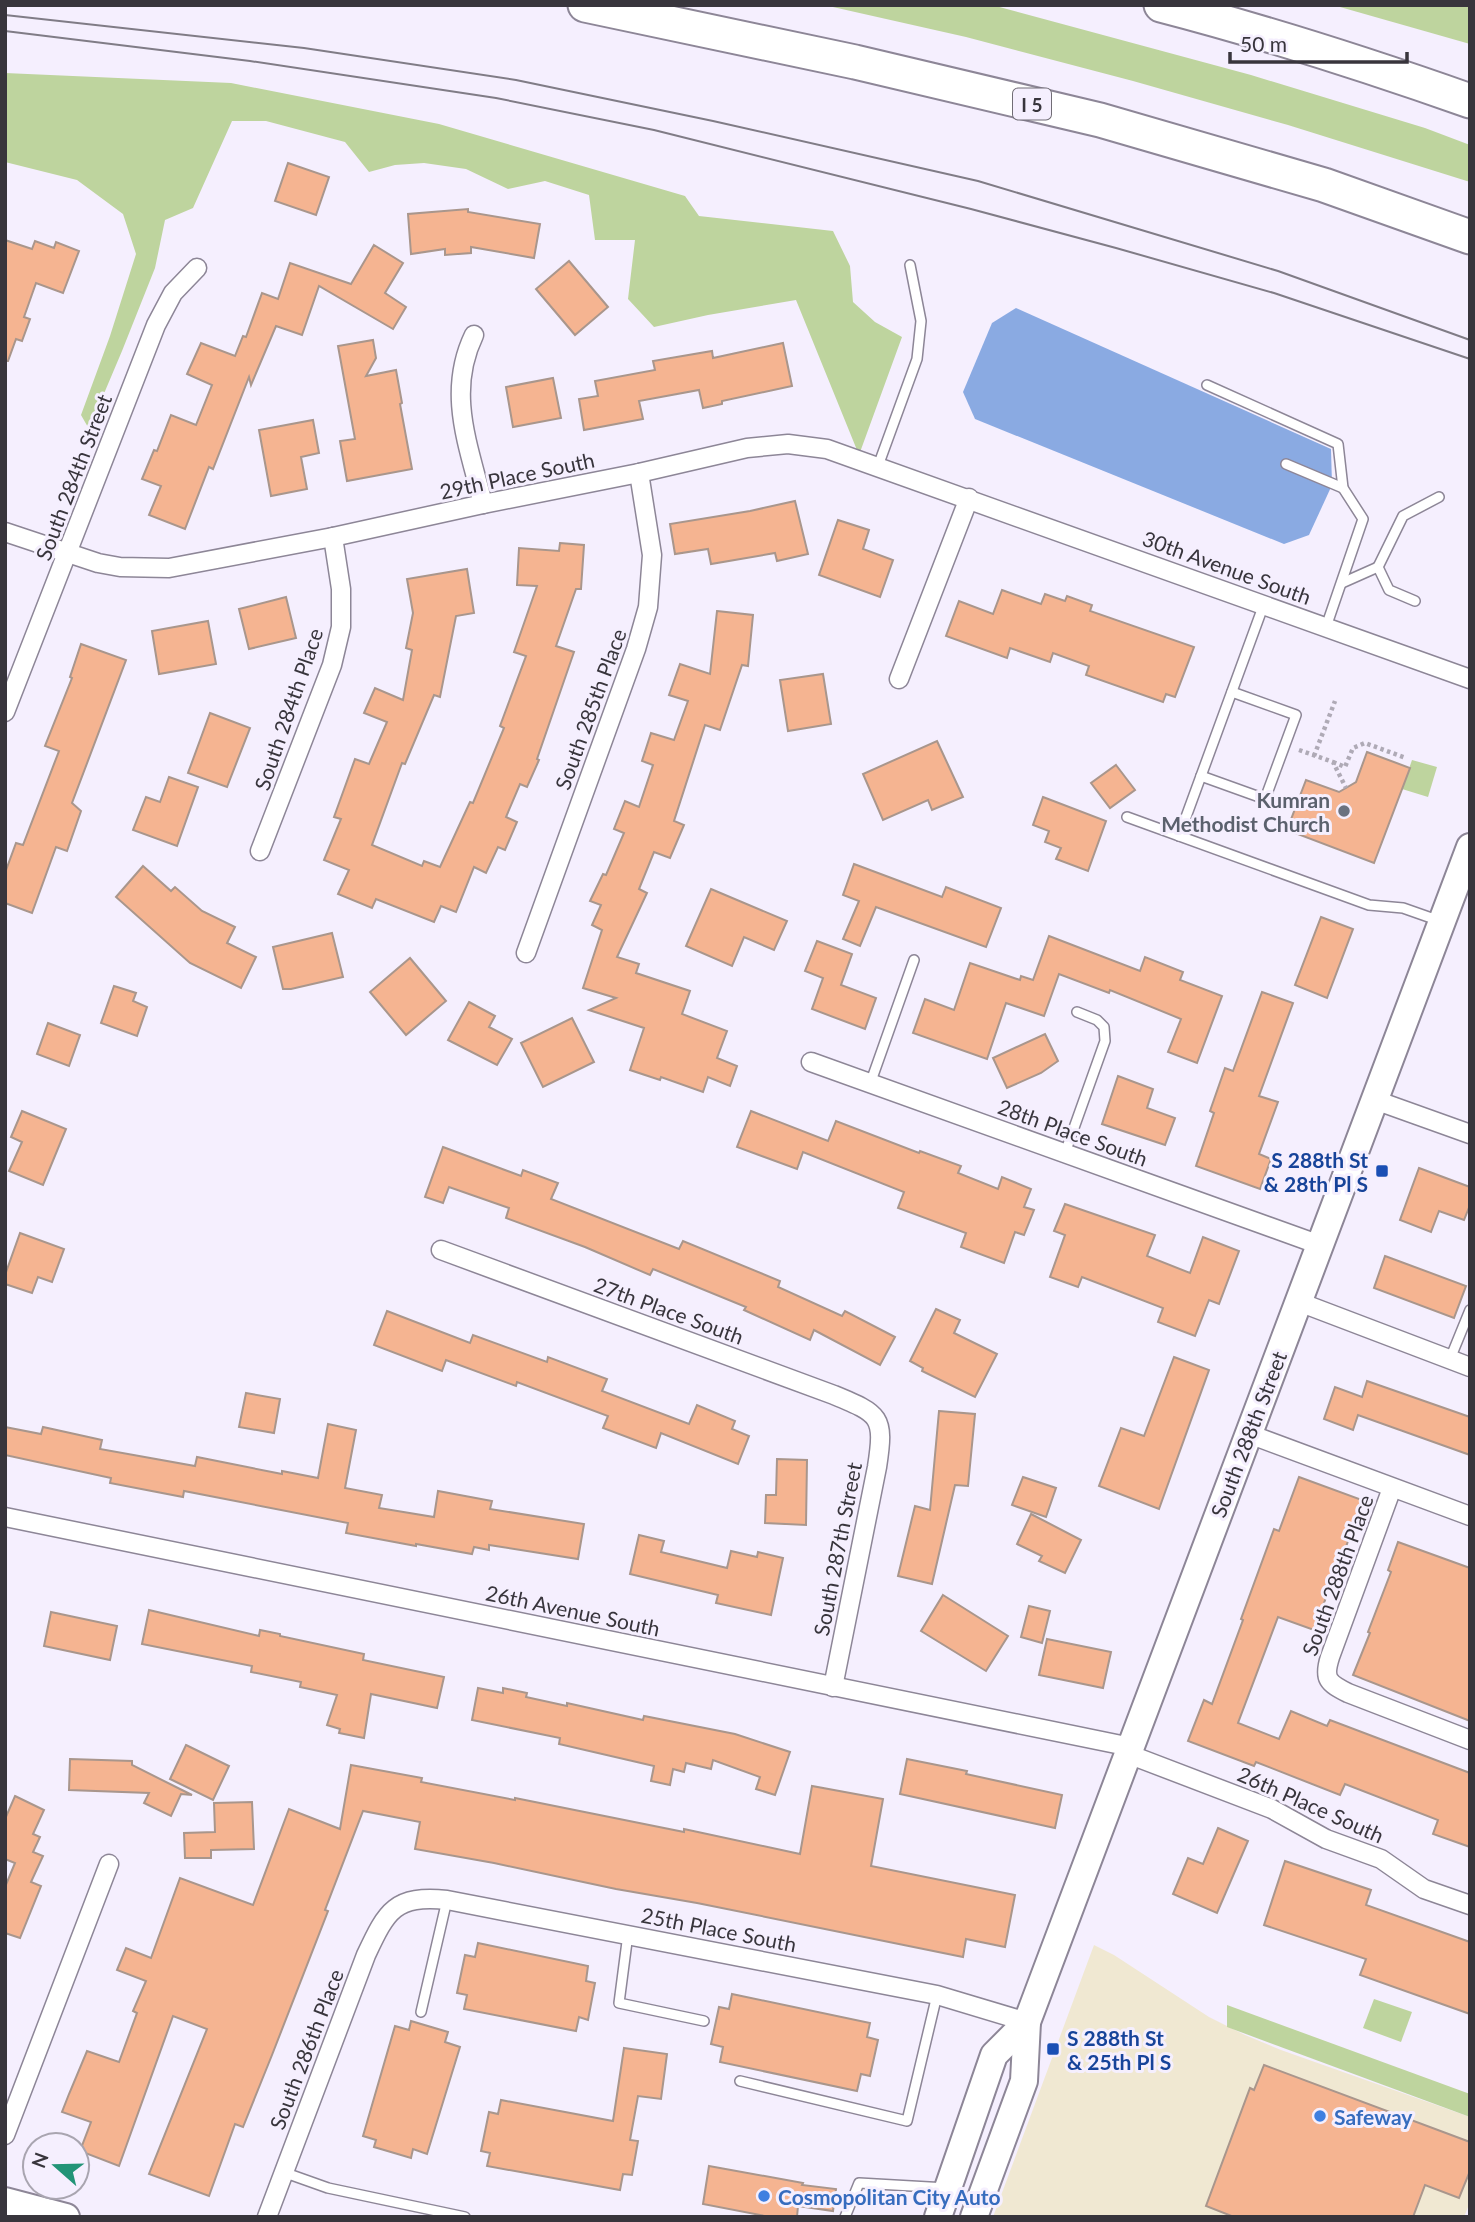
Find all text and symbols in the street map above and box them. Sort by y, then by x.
scale bar [1230,21,1407,65]
text: 50 m [1240,31,1287,56]
road number: I 5 [1013,88,1051,120]
street label: South 284th Street [30,390,116,564]
street label: 29th Place South [437,446,597,504]
street label: 30th Avenue South [1139,525,1315,609]
street label: South 284th Place [249,625,327,793]
street label: South 285th Place [549,625,631,793]
place label: Kumran Methodist Church [1161,787,1330,836]
marker: Kumran Methodist Church [1336,803,1352,819]
street label: 28th Place South [995,1093,1151,1171]
place label: S 288th St & 28th Pl S [1264,1147,1368,1196]
marker: S 288th St & 28th Pl S [1374,1163,1390,1179]
street label: 27th Place South [591,1271,747,1349]
street label: South 288th Street [1205,1347,1291,1521]
street label: South 287th Street [808,1460,866,1638]
street label: South 288th Place [1296,1491,1378,1659]
street label: 26th Avenue South [484,1579,662,1641]
street label: 26th Place South [1234,1761,1388,1847]
street label: 25th Place South [639,1902,799,1956]
street label: South 286th Place [264,1965,348,2133]
place label: S 288th St & 25th Pl S [1067,2025,1171,2074]
marker: S 288th St & 25th Pl S [1045,2041,1061,2057]
place label: Safeway [1334,2104,1413,2129]
marker: Safeway [1312,2108,1328,2124]
north arrow [21,2131,91,2201]
text: N [26,2149,53,2171]
place label: Cosmopolitan City Auto [778,2184,1001,2209]
marker: Cosmopolitan City Auto [756,2188,772,2204]

